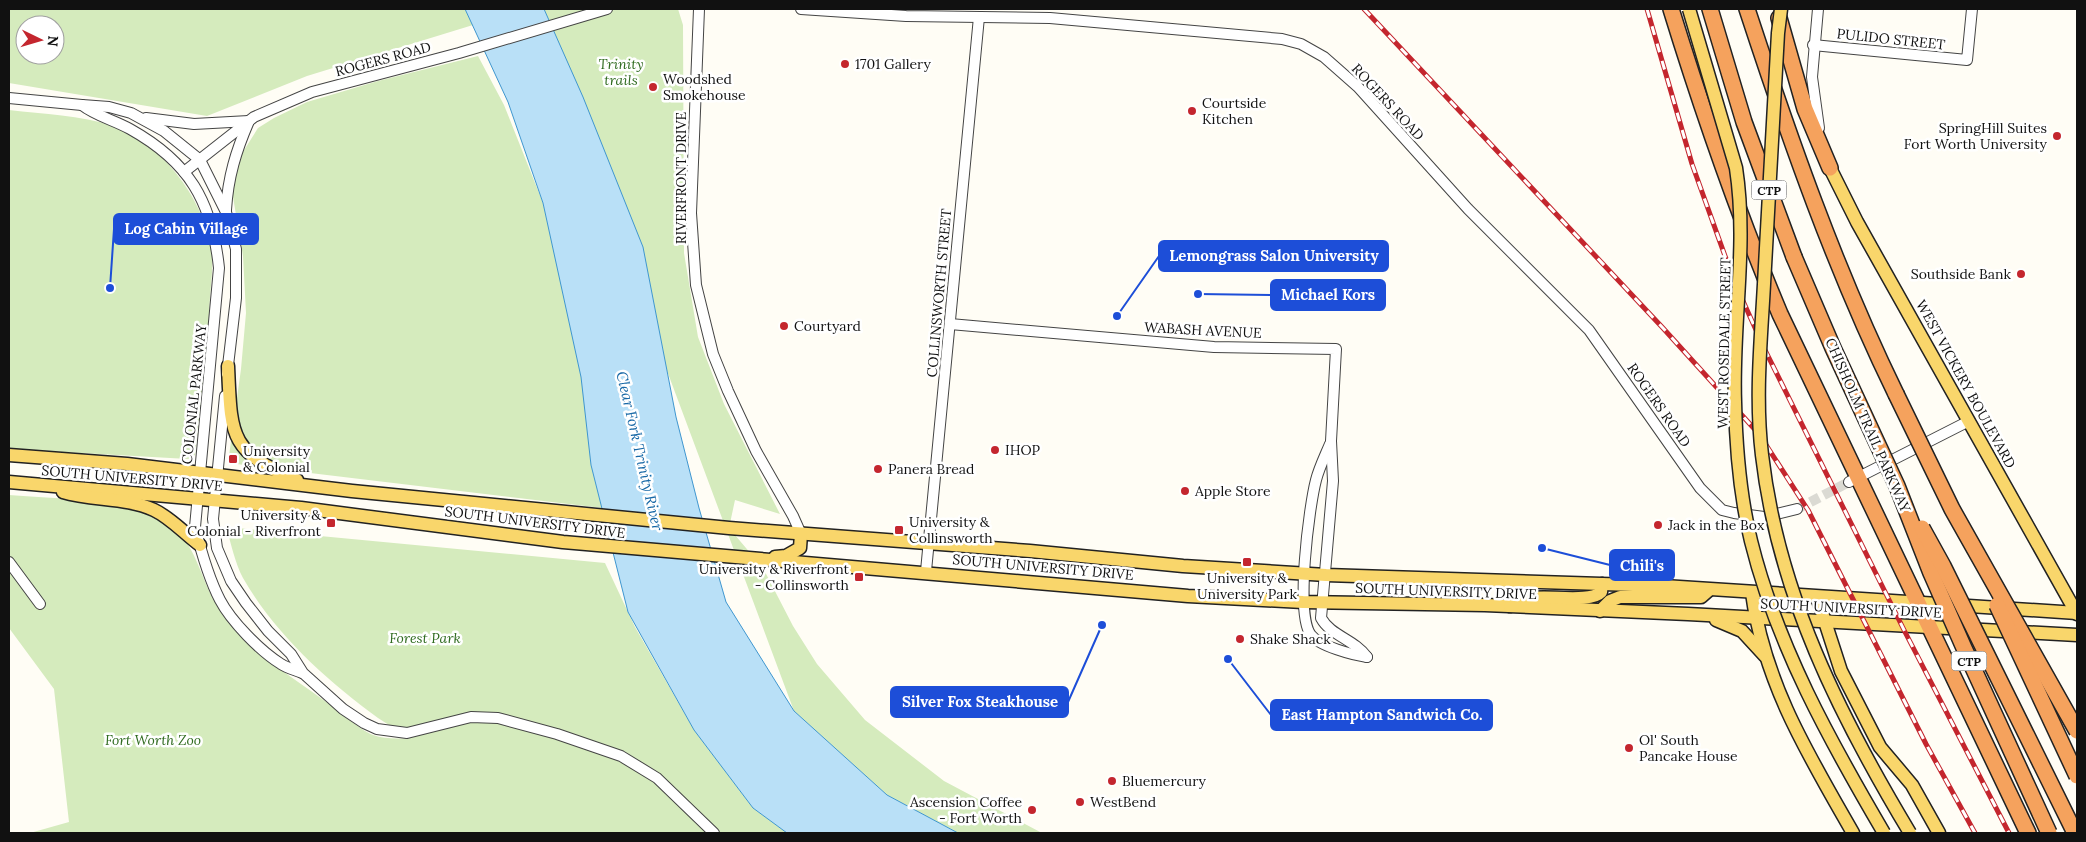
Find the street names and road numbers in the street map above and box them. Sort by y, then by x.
street label: PULIDO STREET [1836,24,1946,54]
street label: ROGERS ROAD [333,38,433,80]
street label: ROGERS ROAD [1348,60,1428,144]
street label: RIVERFRONT DRIVE [672,111,690,244]
road number: CTP [1752,180,1786,200]
street label: COLLINSWORTH STREET [923,208,955,378]
street label: WEST ROSEDALE STREET [1714,257,1734,429]
street label: WEST VICKERY BOULEVARD [1912,297,2020,471]
street label: WABASH AVENUE [1144,318,1262,342]
street label: COLONIAL PARKWAY [178,322,210,465]
street label: CHISHOLM TRAIL PARKWAY [1821,335,1915,516]
street label: ROGERS ROAD [1623,359,1695,451]
street label: SOUTH UNIVERSITY DRIVE [41,461,224,495]
street label: SOUTH UNIVERSITY DRIVE [444,502,627,542]
street label: SOUTH UNIVERSITY DRIVE [952,550,1135,584]
street label: SOUTH UNIVERSITY DRIVE [1355,579,1537,603]
street label: SOUTH UNIVERSITY DRIVE [1760,594,1942,622]
road number: CTP [1952,651,1986,670]

